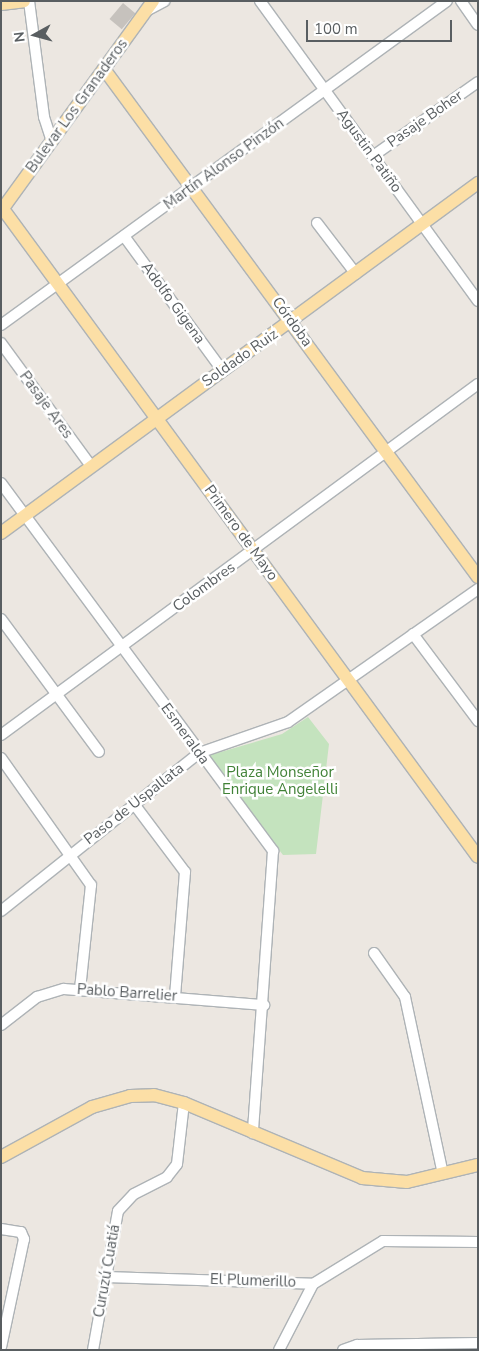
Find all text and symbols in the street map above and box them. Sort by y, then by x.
north arrow [10,10,60,60]
scale bar [309,10,455,42]
text: 100 m [314,19,358,39]
text: N [10,31,30,43]
street label: Bulevar Los Granaderos [22,36,132,176]
street label: Pasaje Boher [384,86,466,152]
street label: Agustin Patiño [333,106,405,196]
street label: Martín Alonso Pinzón [160,114,288,214]
street label: Adolfo Gigena [137,259,209,347]
street label: Córdoba [268,294,316,350]
street label: Soldado Ruiz [199,325,281,391]
street label: Pasaje Ares [15,368,77,442]
street label: Primero de Mayo [200,482,282,584]
street label: Colombres [169,558,239,616]
street label: Esmeralda [157,700,213,768]
street label: Paso de Uspallata [80,759,188,849]
park label: Plaza Monseñor Enrique Angelelli [222,763,338,798]
street label: Pablo Barrelier [76,981,178,1005]
street label: Curuzú Cuatiá [90,1223,124,1319]
street label: El Plumerillo [210,1271,296,1291]

